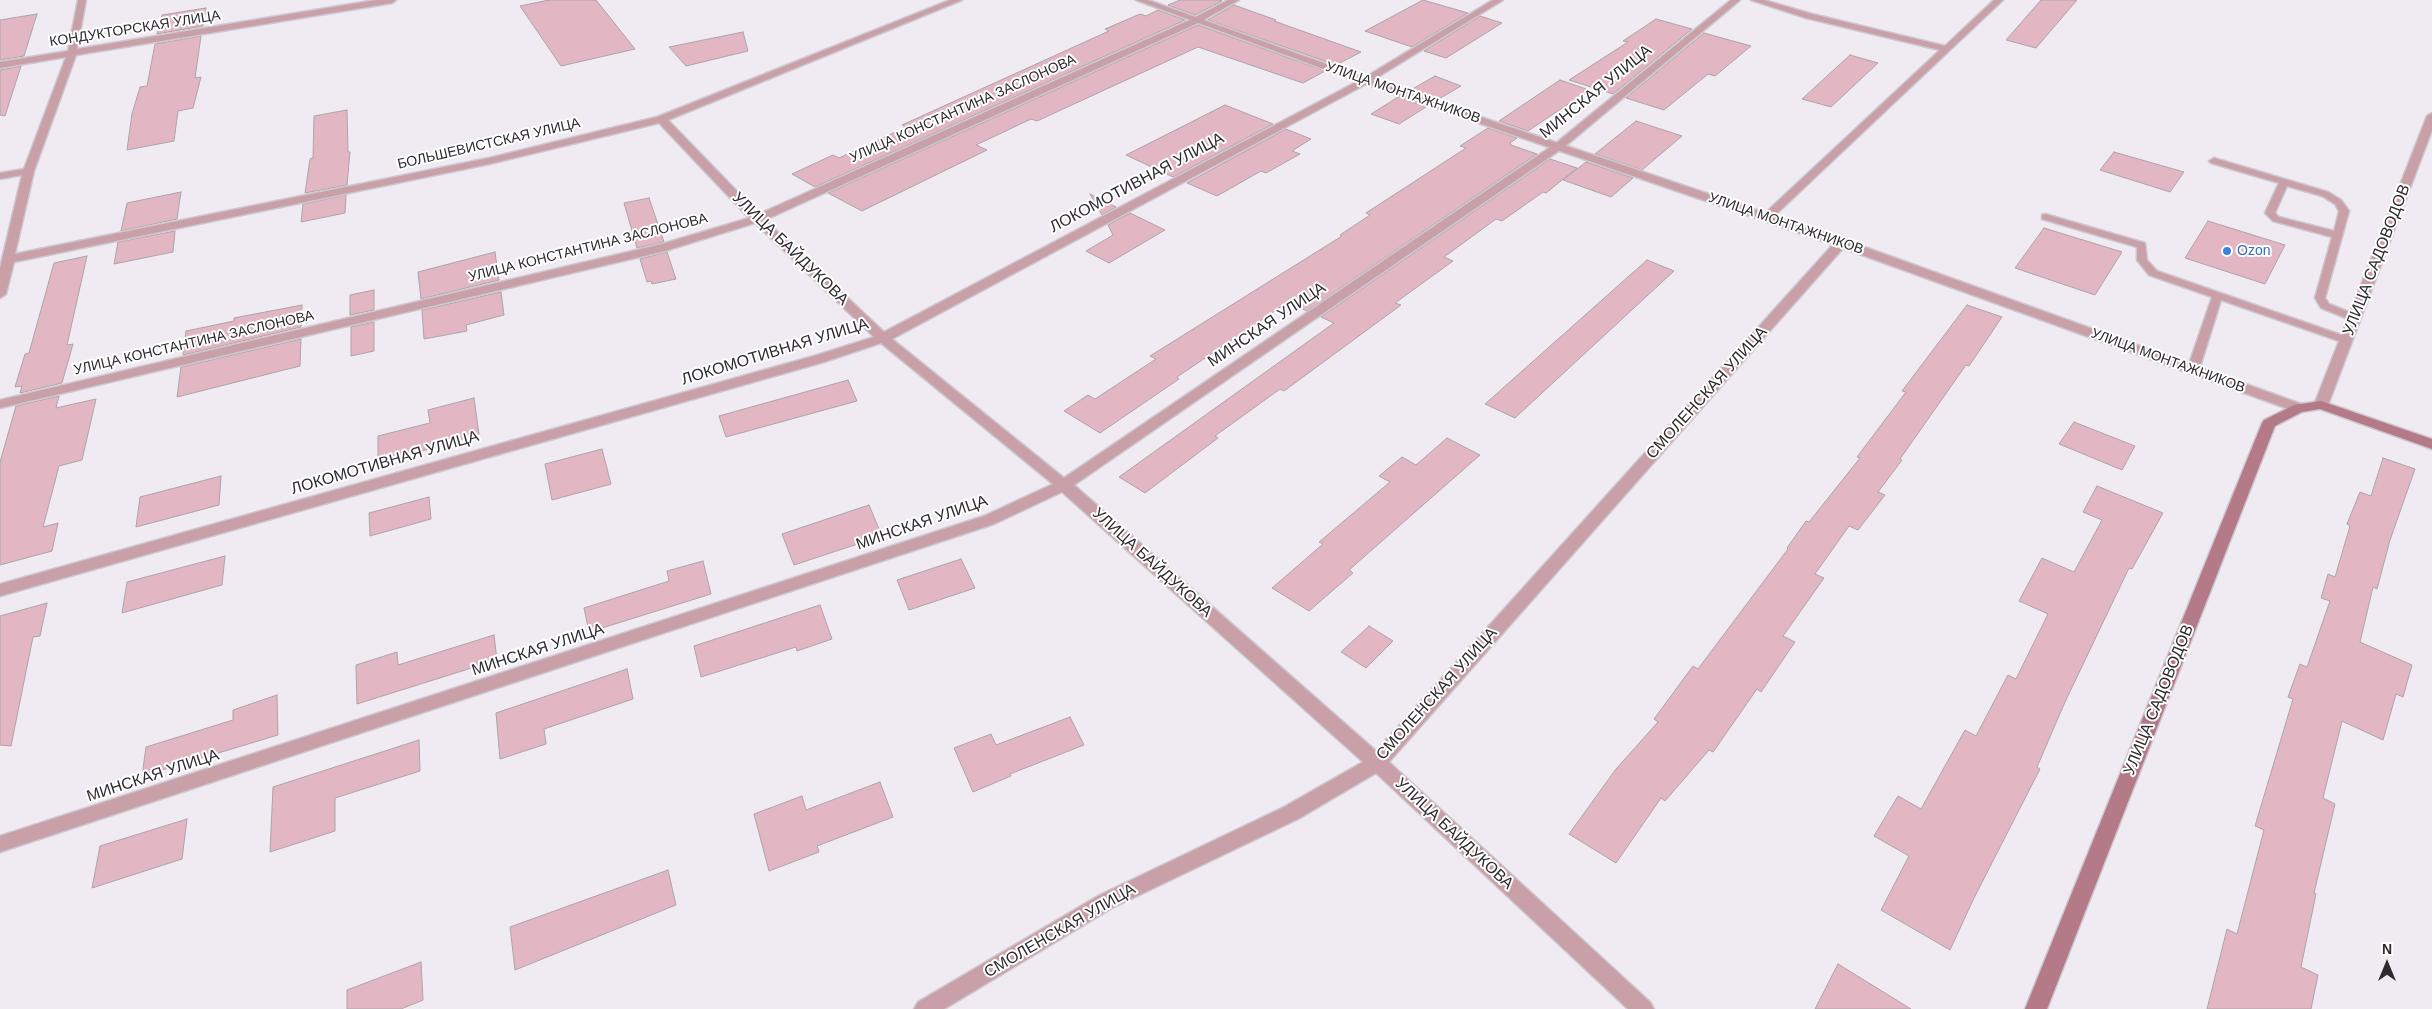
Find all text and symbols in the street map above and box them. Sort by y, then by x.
street label: КОНДУКТОРСКАЯ УЛИЦА [48,7,222,51]
street label: МИНСКАЯ УЛИЦА [1536,41,1656,143]
street label: УЛИЦА КОНСТАНТИНА ЗАСЛОНОВА [847,51,1079,167]
street label: УЛИЦА МОНТАЖНИКОВ [1323,59,1483,127]
street label: БОЛЬШЕВИСТСКАЯ УЛИЦА [396,115,582,173]
street label: ЛОКОМОТИВНАЯ УЛИЦА [1047,129,1227,237]
street label: УЛИЦА САДОВОДОВ [2339,182,2415,338]
street label: УЛИЦА БАЙДУКОВА [728,188,852,310]
street label: УЛИЦА МОНТАЖНИКОВ [1706,190,1866,258]
street label: УЛИЦА КОНСТАНТИНА ЗАСЛОНОВА [467,210,709,286]
place label: Ozon [2237,243,2270,259]
marker: Ozon [2221,245,2233,257]
street label: МИНСКАЯ УЛИЦА [1204,278,1330,372]
street label: УЛИЦА КОНСТАНТИНА ЗАСЛОНОВА [72,307,316,379]
street label: ЛОКОМОТИВНАЯ УЛИЦА [679,314,871,390]
street label: СМОЛЕНСКАЯ УЛИЦА [1643,323,1771,463]
street label: УЛИЦА МОНТАЖНИКОВ [2089,325,2247,397]
street label: ЛОКОМОТИВНАЯ УЛИЦА [289,427,481,499]
street label: МИНСКАЯ УЛИЦА [854,491,990,555]
street label: УЛИЦА БАЙДУКОВА [1088,504,1216,622]
street label: МИНСКАЯ УЛИЦА [469,620,607,680]
street label: УЛИЦА САДОВОДОВ [2120,622,2198,778]
street label: СМОЛЕНСКАЯ УЛИЦА [1373,624,1501,764]
street label: МИНСКАЯ УЛИЦА [84,746,222,806]
street label: УЛИЦА БАЙДУКОВА [1391,774,1517,894]
street label: СМОЛЕНСКАЯ УЛИЦА [981,880,1139,982]
north arrow [2362,939,2412,989]
text: N [2382,941,2392,957]

